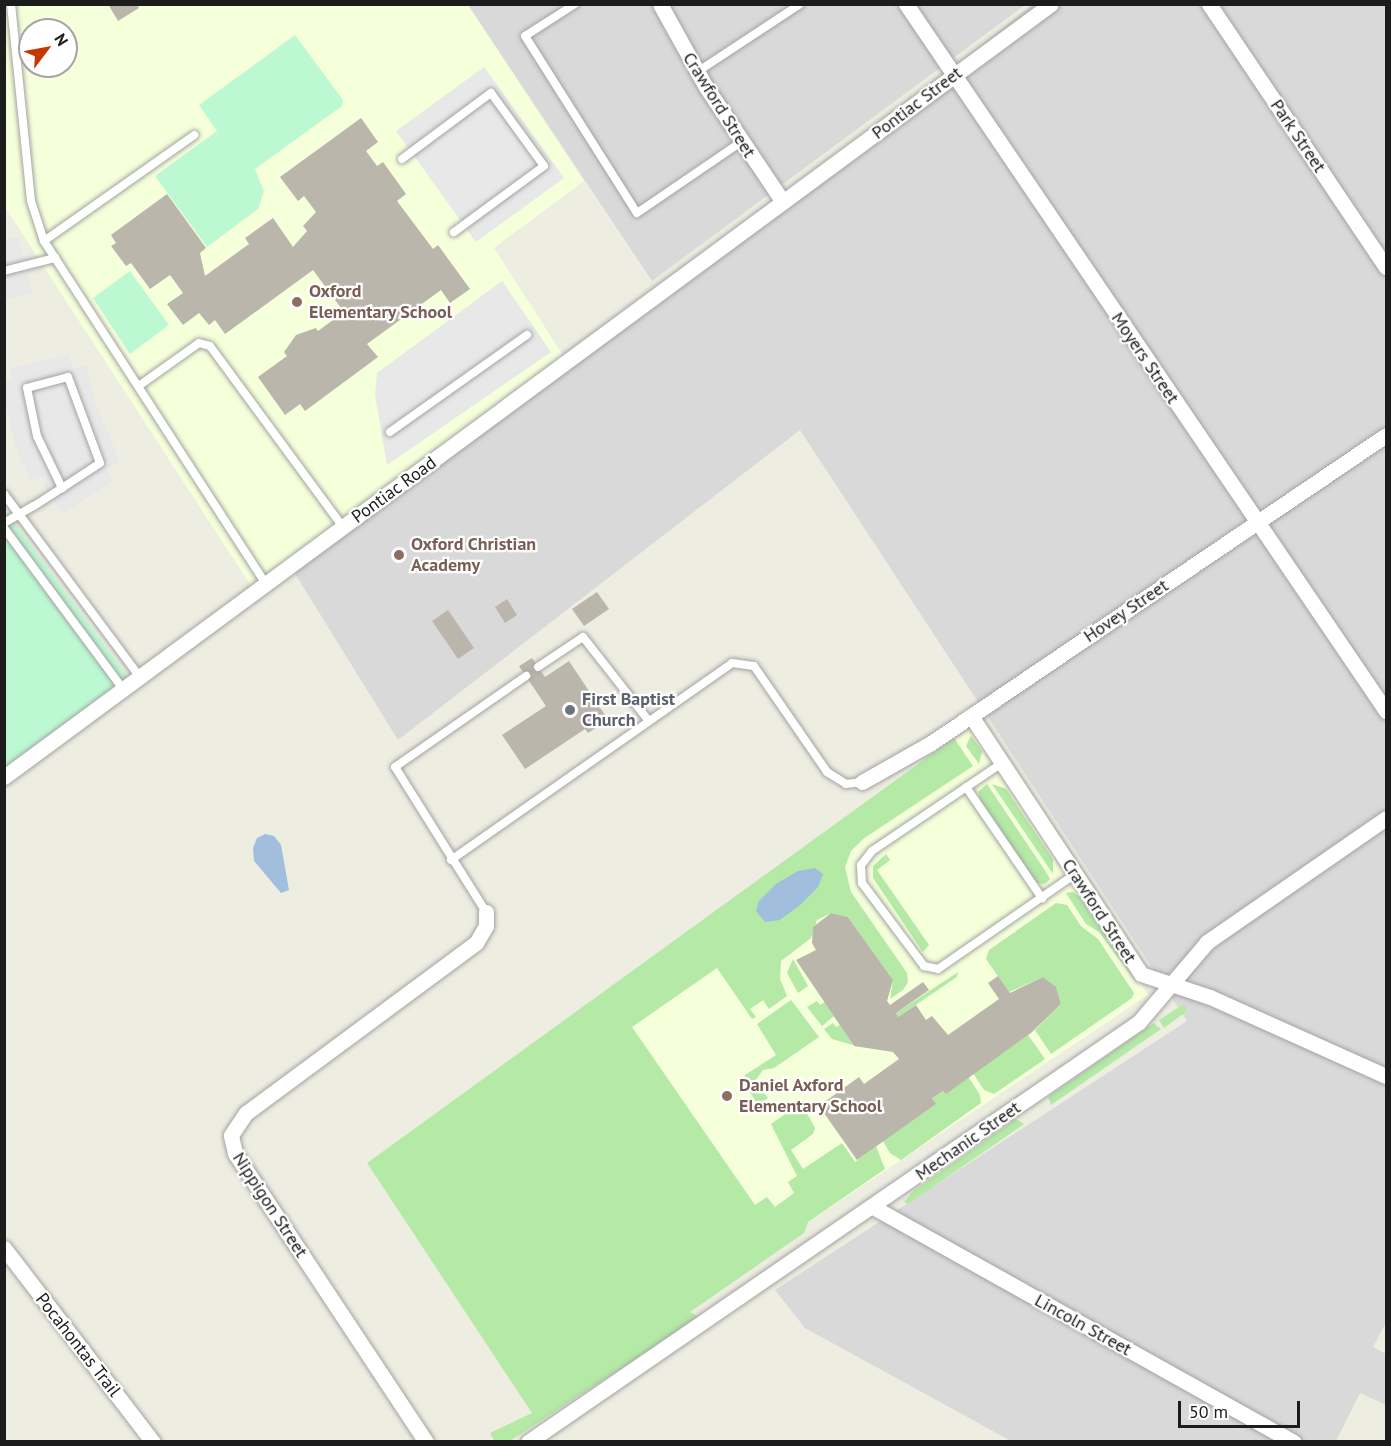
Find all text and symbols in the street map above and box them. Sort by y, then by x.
north arrow [18,18,78,78]
text: N [50,30,73,49]
street label: Crawford Street [678,48,760,162]
street label: Pontiac Street [868,62,966,144]
street label: Park Street [1266,95,1330,177]
place label: Oxford Elementary School [309,281,453,324]
marker: Oxford Elementary School [290,295,304,309]
street label: Moyers Street [1107,308,1183,408]
street label: Pontiac Road [347,452,441,528]
place label: Oxford Christian Academy [411,534,536,576]
marker: Oxford Christian Academy [392,548,406,562]
street label: Hovey Street [1079,575,1173,647]
place label: First Baptist Church [582,689,675,732]
marker: First Baptist Church [563,703,577,717]
street label: Crawford Street [1057,855,1141,967]
place label: Daniel Axford Elementary School [739,1075,883,1118]
marker: Daniel Axford Elementary School [720,1089,734,1103]
street label: Mechanic Street [911,1097,1025,1185]
street label: Nippigon Street [228,1148,312,1262]
street label: Pocahontas Trail [31,1289,125,1401]
street label: Lincoln Street [1031,1290,1135,1360]
scale bar [1181,1389,1302,1427]
text: 50 m [1189,1400,1228,1423]

